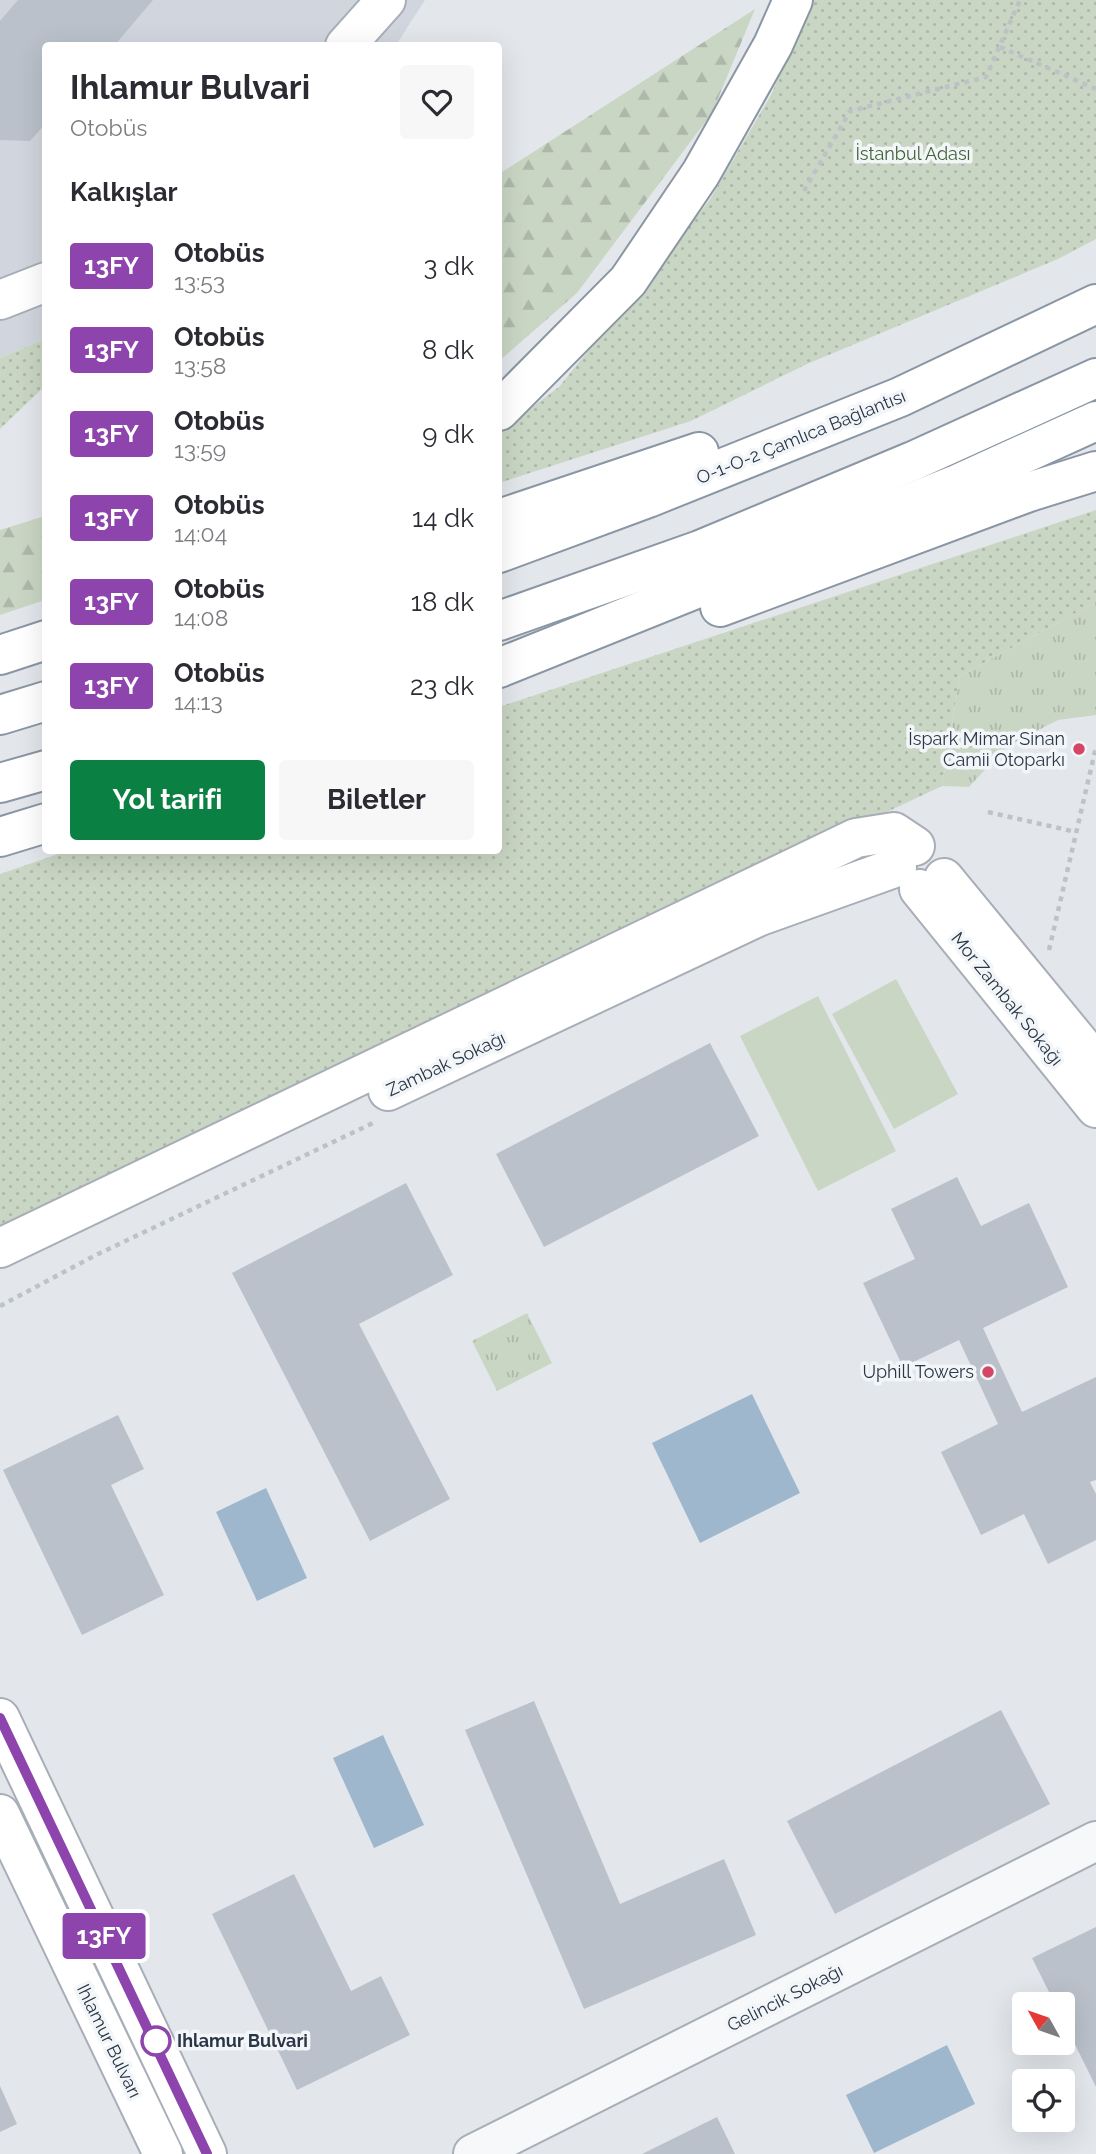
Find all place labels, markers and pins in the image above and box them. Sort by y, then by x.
place label: İspark Mimar Sinan Camii Otoparkı [908,728,1065,770]
marker: İspark Mimar Sinan Camii Otoparkı [1071,741,1087,757]
place label: Uphill Towers [862,1361,974,1382]
marker: Uphill Towers [980,1364,996,1380]
marker: Ihlamur Bulvari [141,2026,171,2056]
place label: Ihlamur Bulvari [177,2030,308,2051]

